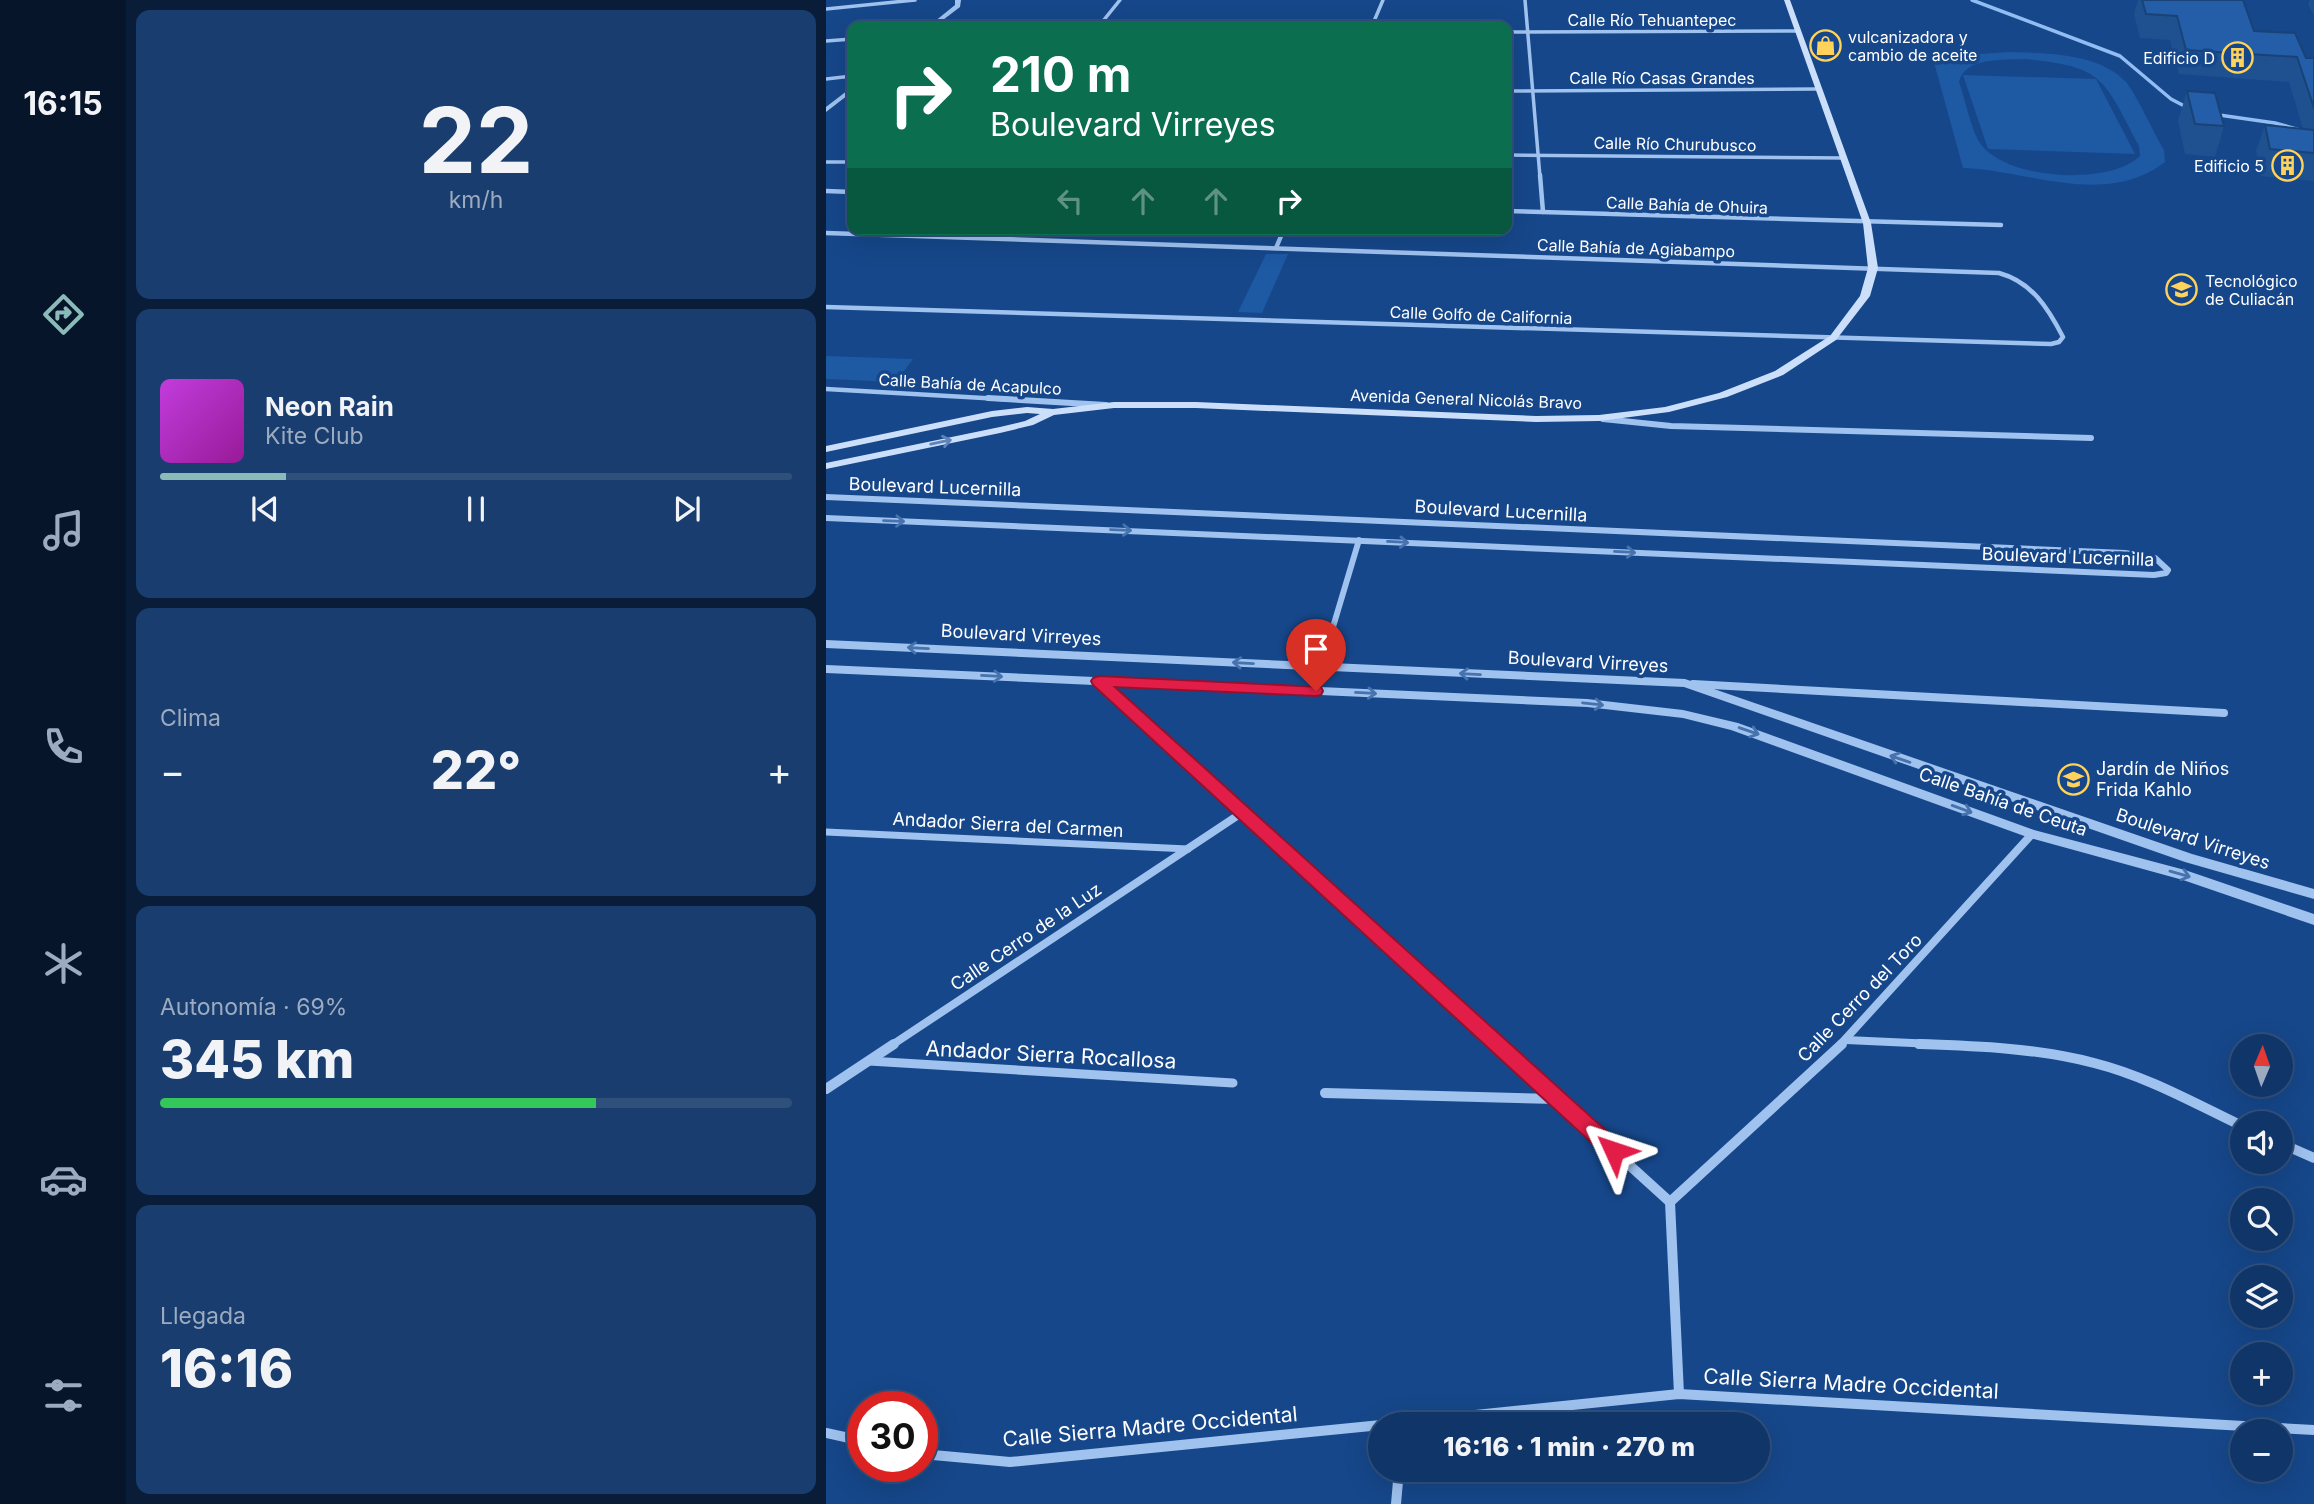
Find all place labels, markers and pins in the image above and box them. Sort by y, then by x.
place label: vulcanizadora y cambio de aceite [1848,27,1977,65]
shop icon: vulcanizadora y cambio de aceite [1808,29,1842,63]
building icon: Edificio D [2221,41,2255,75]
place label: Edificio D [2143,48,2215,68]
building icon: Edificio 5 [2270,149,2304,183]
place label: Edificio 5 [2194,156,2264,176]
place label: Tecnológico de Culiacán [2205,271,2297,309]
school or university icon: Tecnológico de Culiacán [2165,273,2199,307]
pin [1286,619,1346,691]
place label: Jardín de Niños Frida Kahlo [2096,758,2229,800]
school or university icon: Jardín de Niños Frida Kahlo [2056,762,2090,796]

